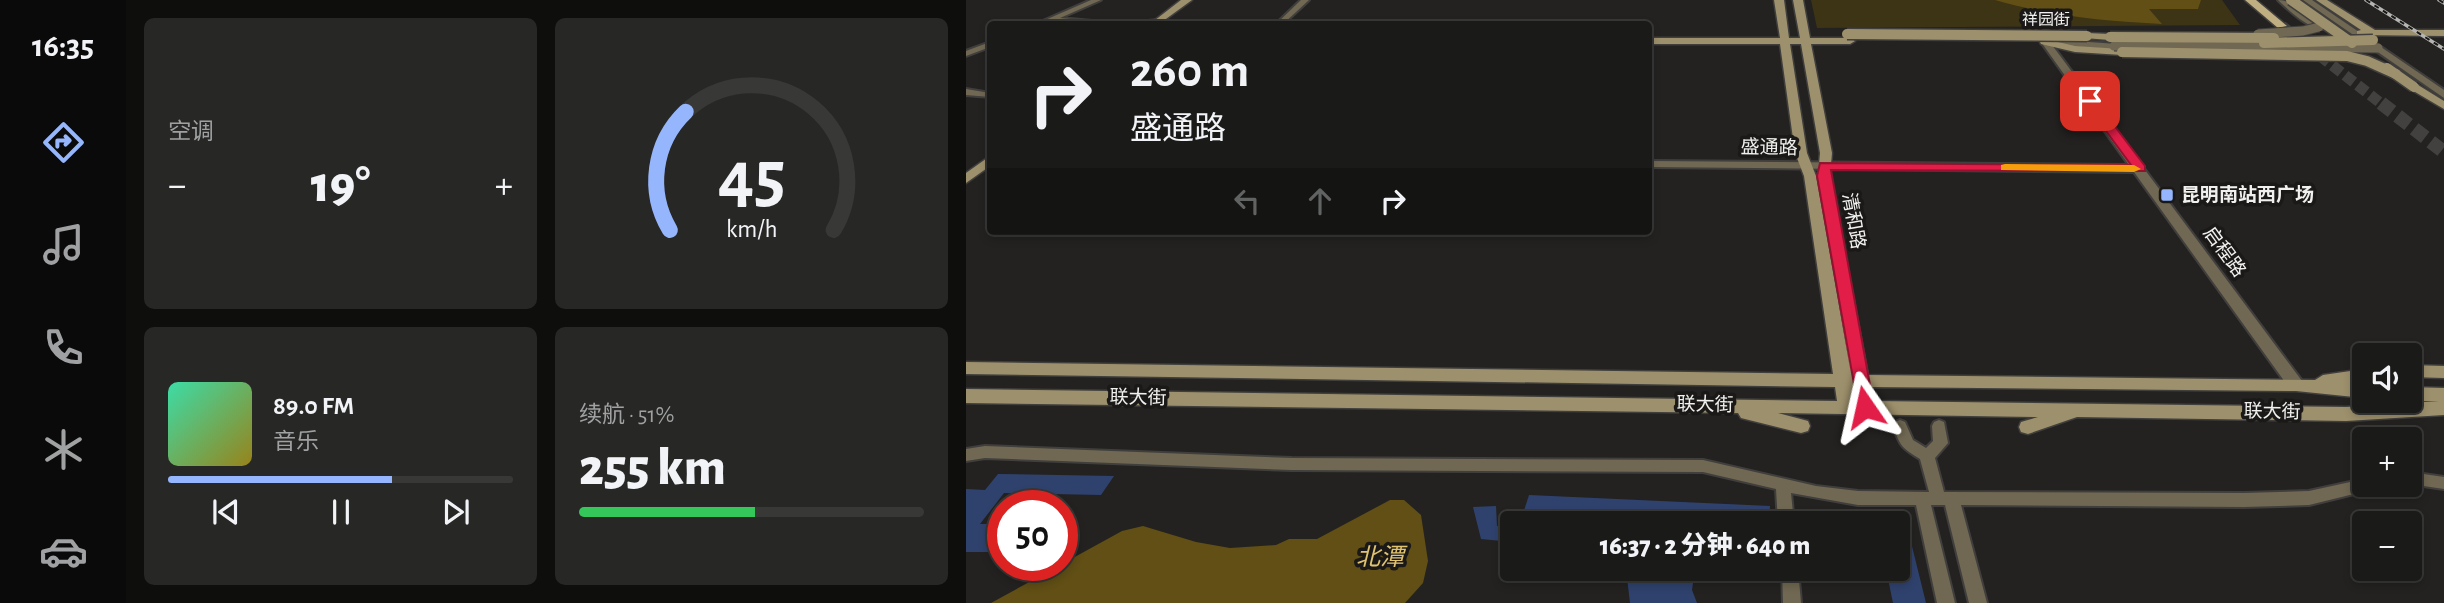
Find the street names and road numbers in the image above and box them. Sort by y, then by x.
street label: 祥园街 [2022,11,2070,28]
street label: 盛通路 [1740,136,1798,158]
street label: 清和路 [1839,191,1868,251]
street label: 启程路 [2200,223,2249,281]
street label: 联大街 [1109,387,1167,408]
street label: 联大街 [1676,394,1734,415]
street label: 联大街 [2243,401,2301,422]

